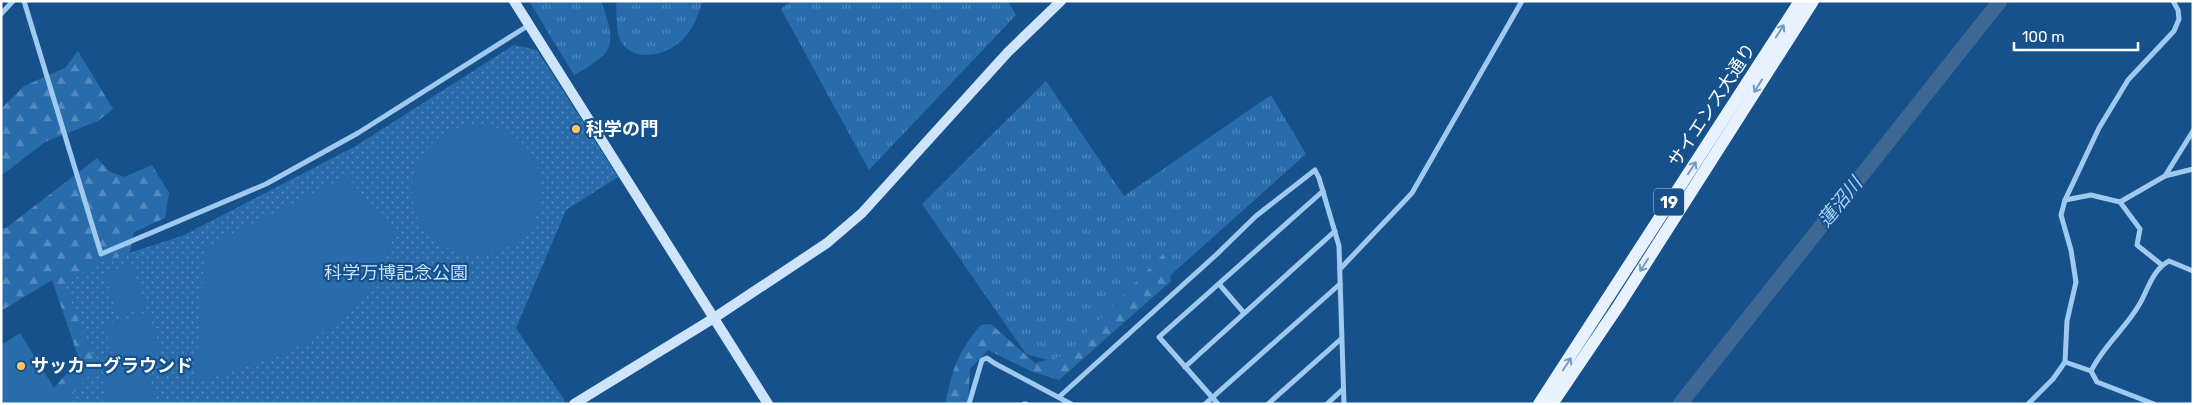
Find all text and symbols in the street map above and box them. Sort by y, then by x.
scale bar [2014,20,2138,52]
one-way arrow [1776,25,1786,39]
text: 100 m [2022,28,2064,46]
street label: サイエンス大通り [1664,39,1760,171]
one-way arrow [1753,79,1763,93]
place label: 科学の門 [586,118,658,140]
marker: 科学の門 [570,123,582,135]
one-way arrow [1687,161,1697,175]
water label: 蓮沼川 [1813,171,1868,231]
road number: 19 [1654,188,1684,216]
one-way arrow [1639,258,1649,272]
park label: 科学万博記念公園 [324,262,468,284]
place label: サッカーグラウンド [31,355,193,377]
one-way arrow [1562,357,1572,371]
marker: サッカーグラウンド [15,360,27,372]

